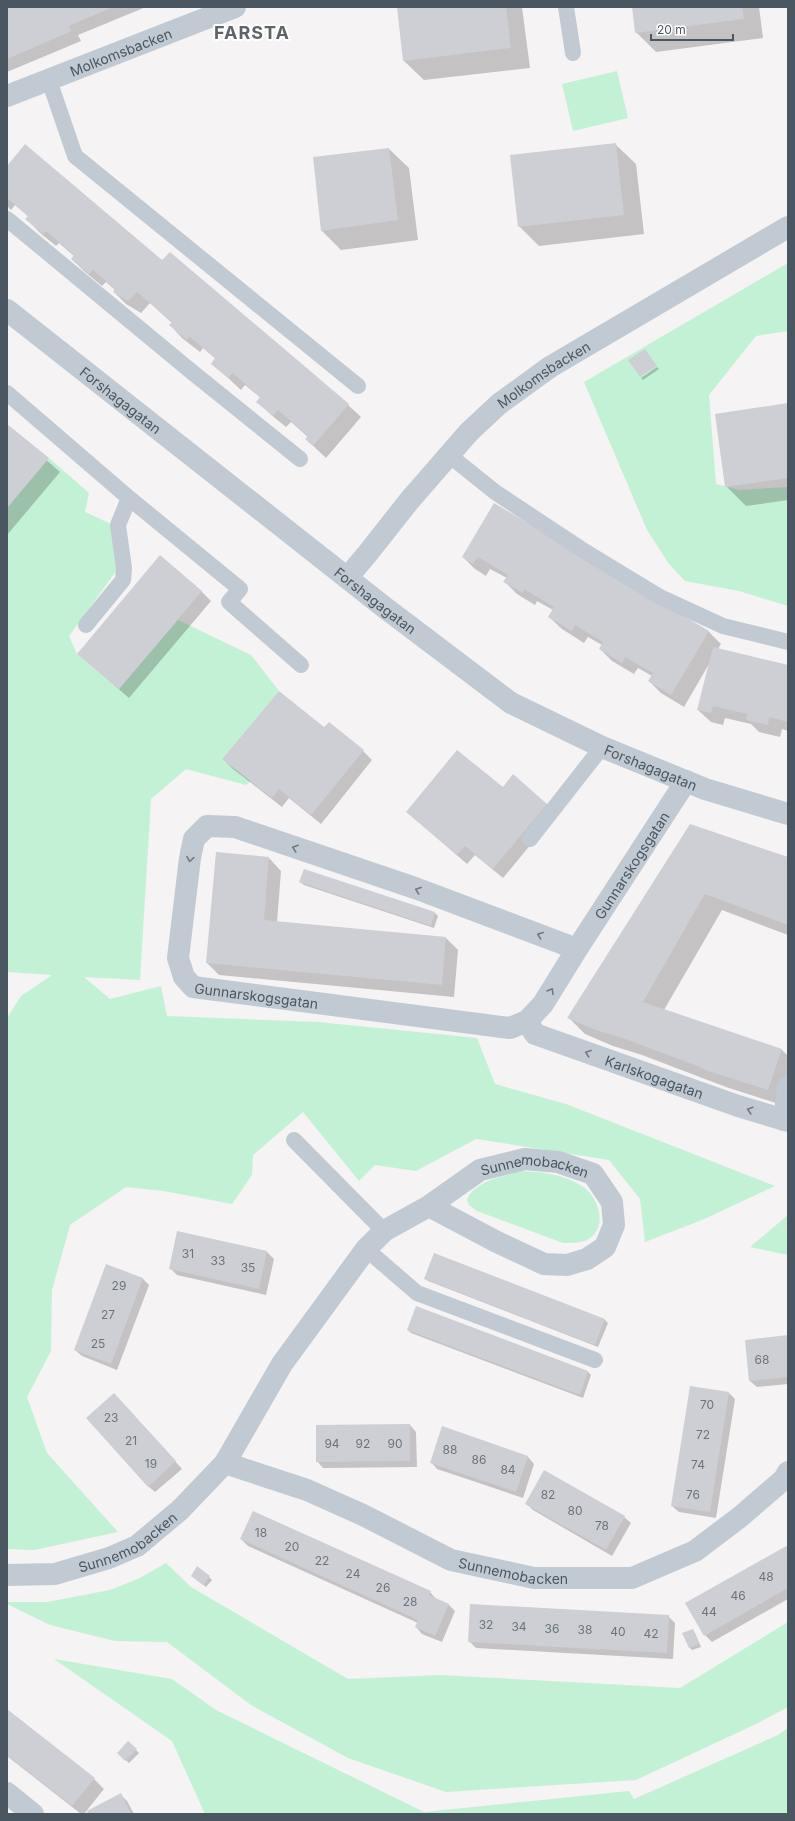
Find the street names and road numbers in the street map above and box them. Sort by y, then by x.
street label: Molkomsbacken [67,24,174,79]
street label: Molkomsbacken [494,337,593,411]
street label: Forshagagatan [77,363,165,437]
street label: Forshagagatan [331,563,420,637]
street label: Forshagagatan [602,740,700,793]
street label: Gunnarskogsgatan [590,808,672,922]
street label: Gunnarskogsgatan [193,979,319,1012]
street label: Karlskogagatan [603,1051,706,1102]
street label: Sunnemobacken [478,1150,591,1180]
street label: Sunnemobacken [76,1508,180,1575]
street label: Sunnemobacken [457,1553,568,1587]

